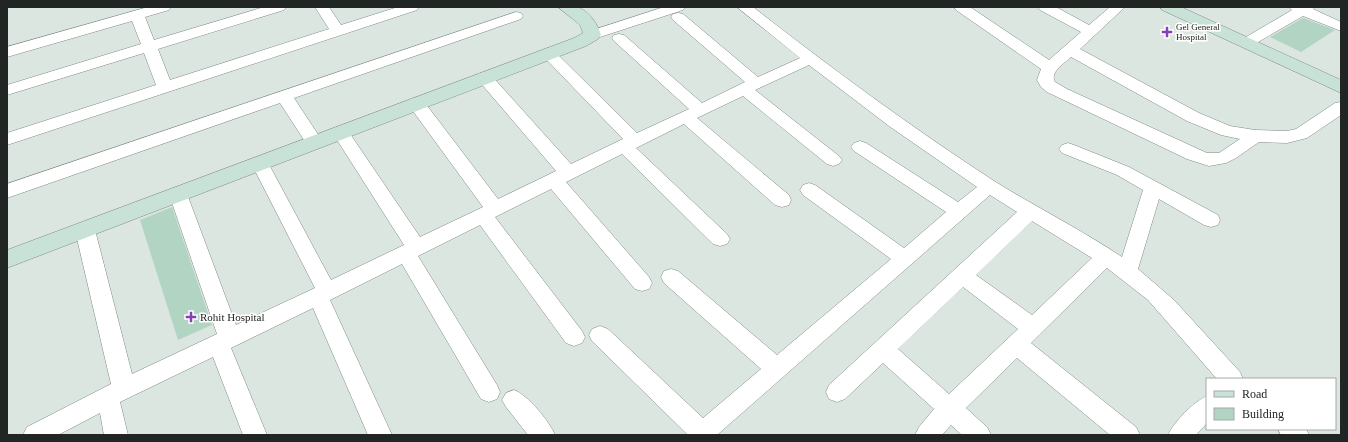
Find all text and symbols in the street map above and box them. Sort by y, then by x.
place label: Gel General Hospital [1176,22,1220,42]
marker: Gel General Hospital [1161,26,1173,38]
marker: Rohit Hospital [185,311,197,323]
place label: Rohit Hospital [200,311,264,323]
legend [1206,378,1336,430]
text: Road [1242,387,1267,401]
text: Building [1242,407,1284,421]

